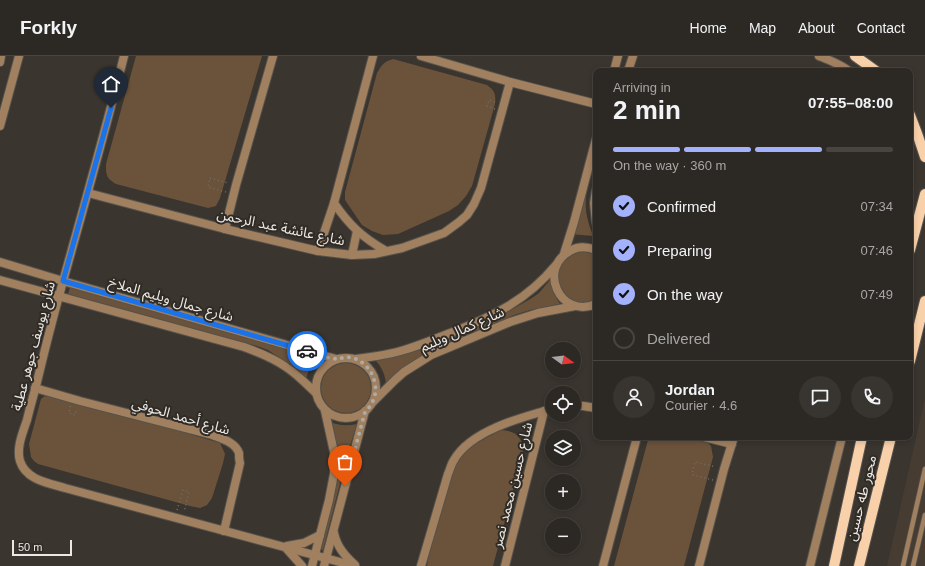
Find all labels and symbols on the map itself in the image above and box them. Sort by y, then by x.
pin [94,67,128,108]
street label: شارع عائشة عبد الرحمن [215,206,346,251]
street label: شارع جمال ويليم الملاخ [106,273,235,327]
street label: شارع يوسف جوهر عطية [8,279,61,413]
street label: شارع كمال ويليم [417,303,508,357]
courier [287,331,327,371]
north arrow [545,342,581,378]
street label: شارع أحمد الحوفي [129,394,232,441]
street label: شارع حسين محمد نصر [488,420,538,551]
pin [328,445,362,486]
street label: محور طه حسين [843,454,880,543]
scale bar [12,538,72,557]

